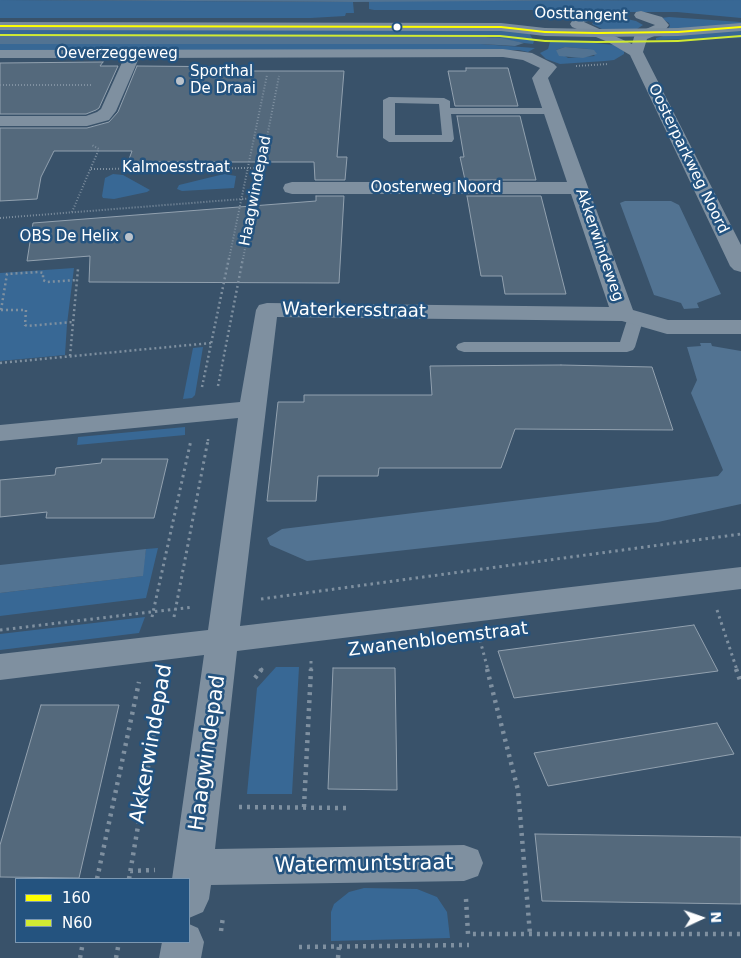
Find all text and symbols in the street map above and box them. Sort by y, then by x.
street label: Oosttangent [534,4,628,26]
unlabelled marker [392,22,402,32]
street label: Oeverzeggeweg [56,45,178,63]
place label: Sporthal De Draai [190,63,256,98]
marker: Sporthal De Draai [174,75,186,87]
street label: Oosterparkweg Noord [644,81,732,237]
street label: Haagwindepad [236,134,276,248]
street label: Kalmoesstraat [122,159,230,177]
street label: Oosterweg Noord [371,179,501,197]
street label: Akkerwindeweg [571,186,627,304]
place label: OBS De Helix [20,228,119,246]
marker: OBS De Helix [123,231,135,243]
street label: Waterkersstraat [282,299,426,323]
street label: Zwanenbloemstraat [347,618,529,662]
street label: Akkerwindepad [126,662,178,826]
street label: Haagwindepad [185,674,231,832]
street label: Watermuntstraat [274,851,454,879]
legend [15,878,190,943]
text: 160 [62,889,91,907]
north arrow [676,893,726,943]
text: N [708,911,724,923]
text: N60 [62,914,92,932]

